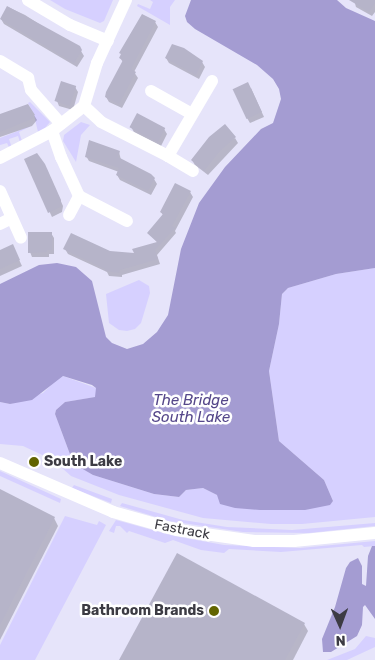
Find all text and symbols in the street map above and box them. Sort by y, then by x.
water label: The Bridge South Lake [152,391,230,426]
place label: South Lake [44,454,122,470]
marker: South Lake [28,456,40,468]
street label: Fastrack [153,516,211,544]
north arrow [315,600,365,650]
place label: Bathroom Brands [81,603,204,619]
marker: Bathroom Brands [208,605,220,617]
text: N [335,632,346,649]

